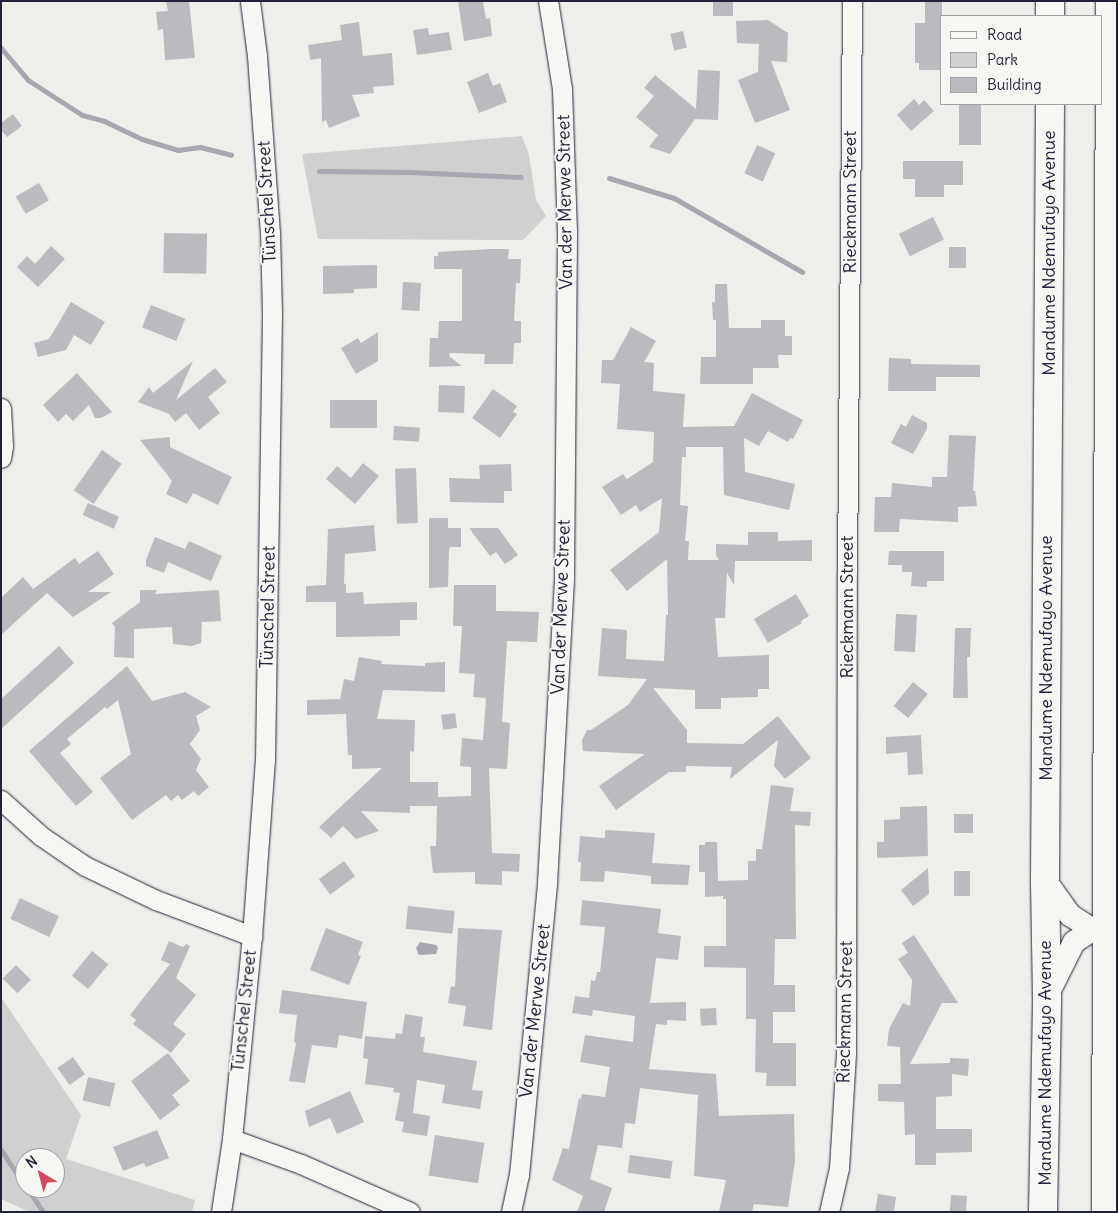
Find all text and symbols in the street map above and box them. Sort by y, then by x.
legend [940,15,1103,105]
text: Road [987,25,1022,44]
text: Park [987,50,1018,69]
text: Building [987,75,1042,94]
street label: Van der Merwe Street [553,114,577,290]
street label: Mandume Ndemufayo Avenue [1038,130,1060,376]
street label: Rieckmann Street [839,131,861,273]
street label: Tünschel Street [253,140,281,264]
street label: Van der Merwe Street [547,519,575,695]
street label: Mandume Ndemufayo Avenue [1035,535,1057,781]
street label: Rieckmann Street [836,536,858,678]
street label: Tünschel Street [256,545,280,669]
street label: Van der Merwe Street [515,923,555,1099]
street label: Rieckmann Street [833,940,857,1084]
street label: Mandume Ndemufayo Avenue [1034,940,1056,1186]
street label: Tünschel Street [227,949,261,1073]
north arrow [15,1148,65,1198]
text: N [22,1152,41,1172]

